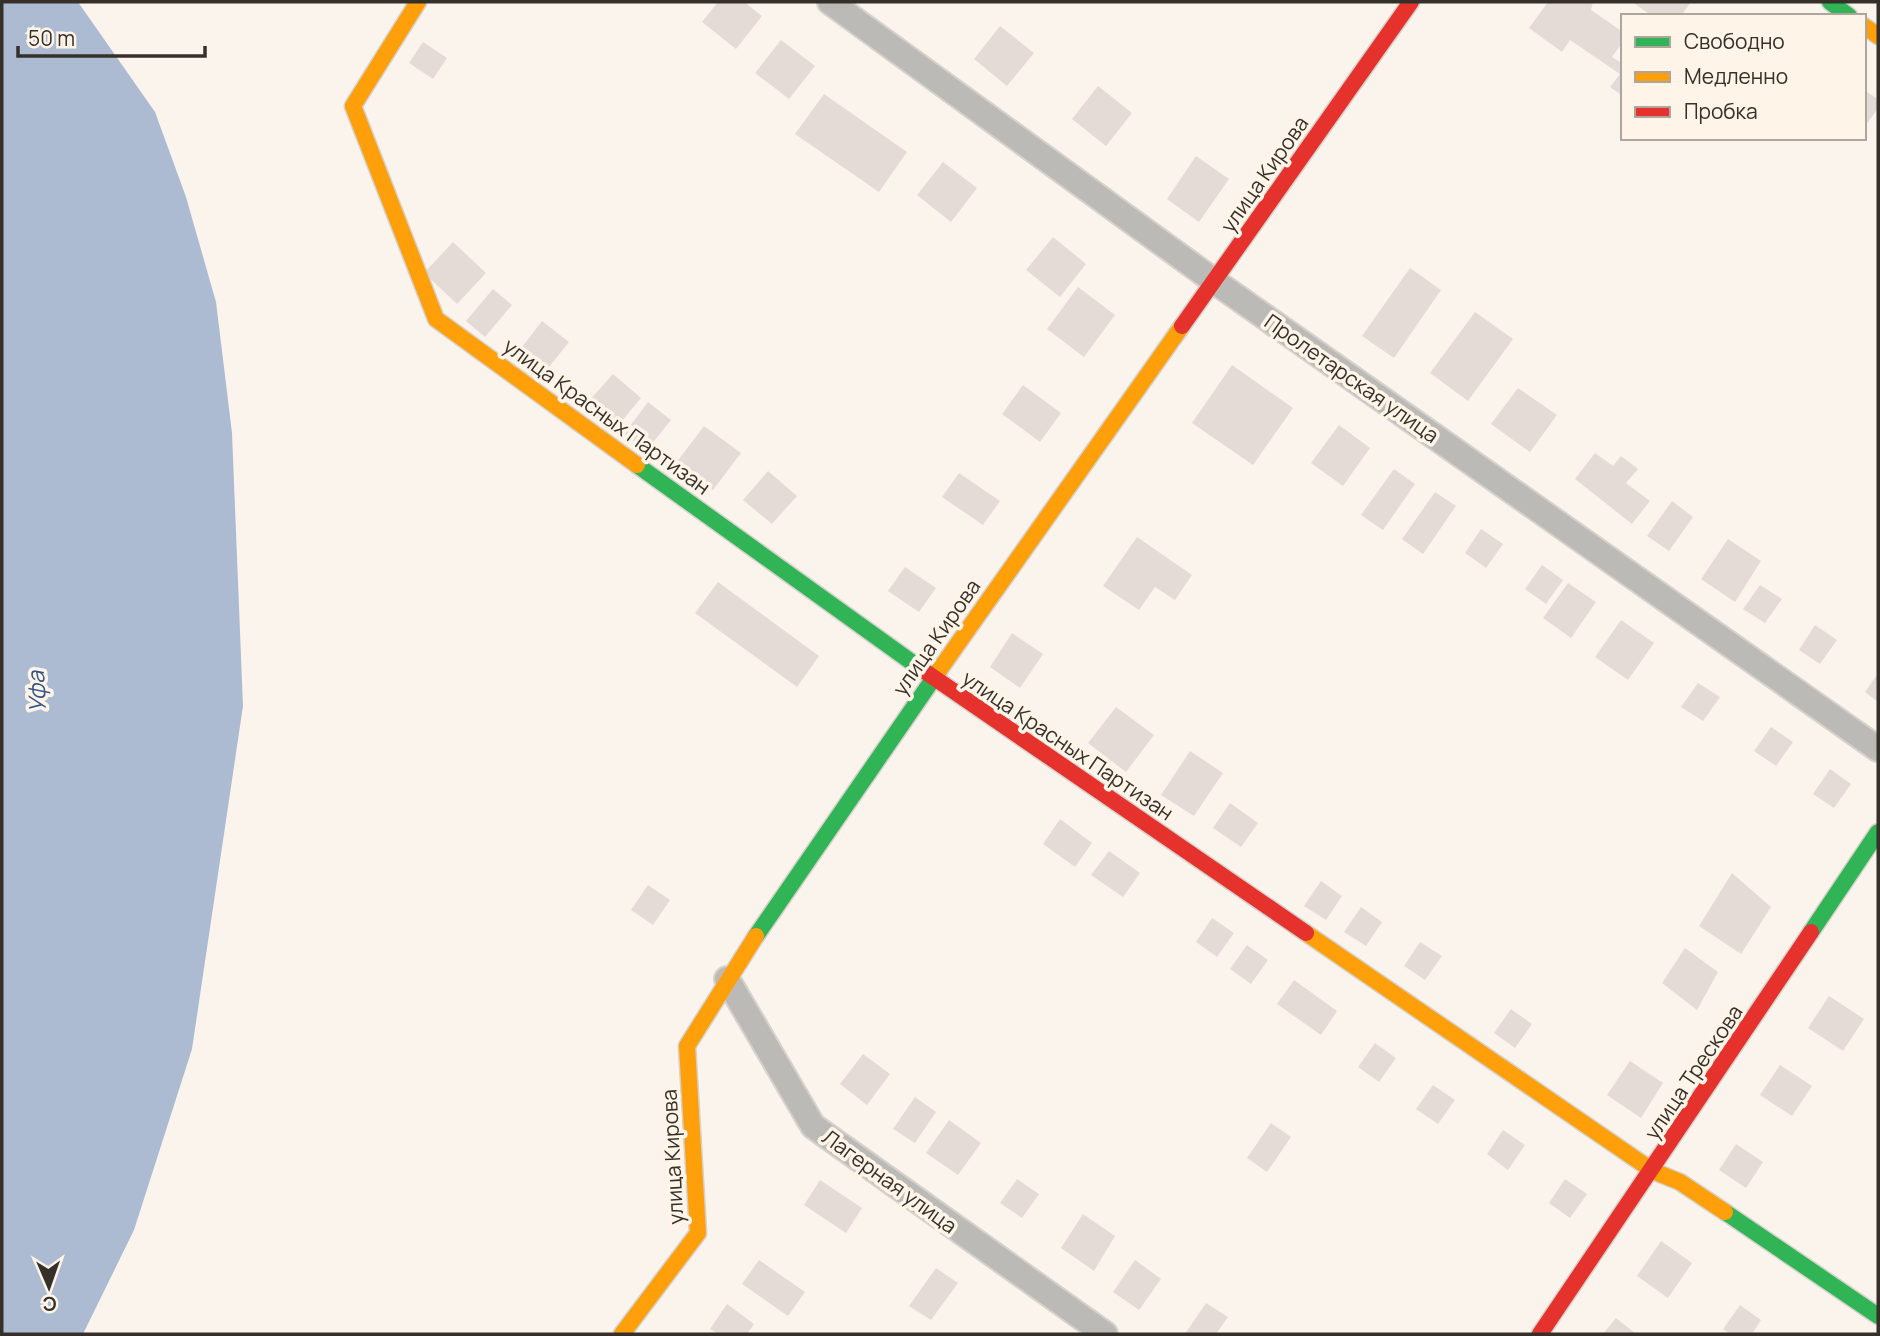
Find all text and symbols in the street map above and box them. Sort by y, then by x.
scale bar [18,14,205,58]
legend [1621,14,1866,140]
text: 50 m [28,24,75,52]
text: Свободно [1684,27,1785,55]
text: Медленно [1684,62,1788,90]
text: Пробка [1684,97,1758,125]
street label: улица Кирова [1214,110,1314,238]
street label: Пролетарская улица [1259,307,1445,449]
street label: улица Красных Партизан [498,331,716,501]
street label: улица Кирова [886,573,986,701]
street label: улица Красных Партизан [957,664,1179,826]
water label: Уфа [19,669,53,714]
street label: улица Трескова [1638,999,1748,1145]
street label: улица Кирова [654,1089,690,1225]
street label: Лагерная улица [817,1123,963,1239]
north arrow [14,1252,84,1322]
text: С [42,1291,57,1317]

